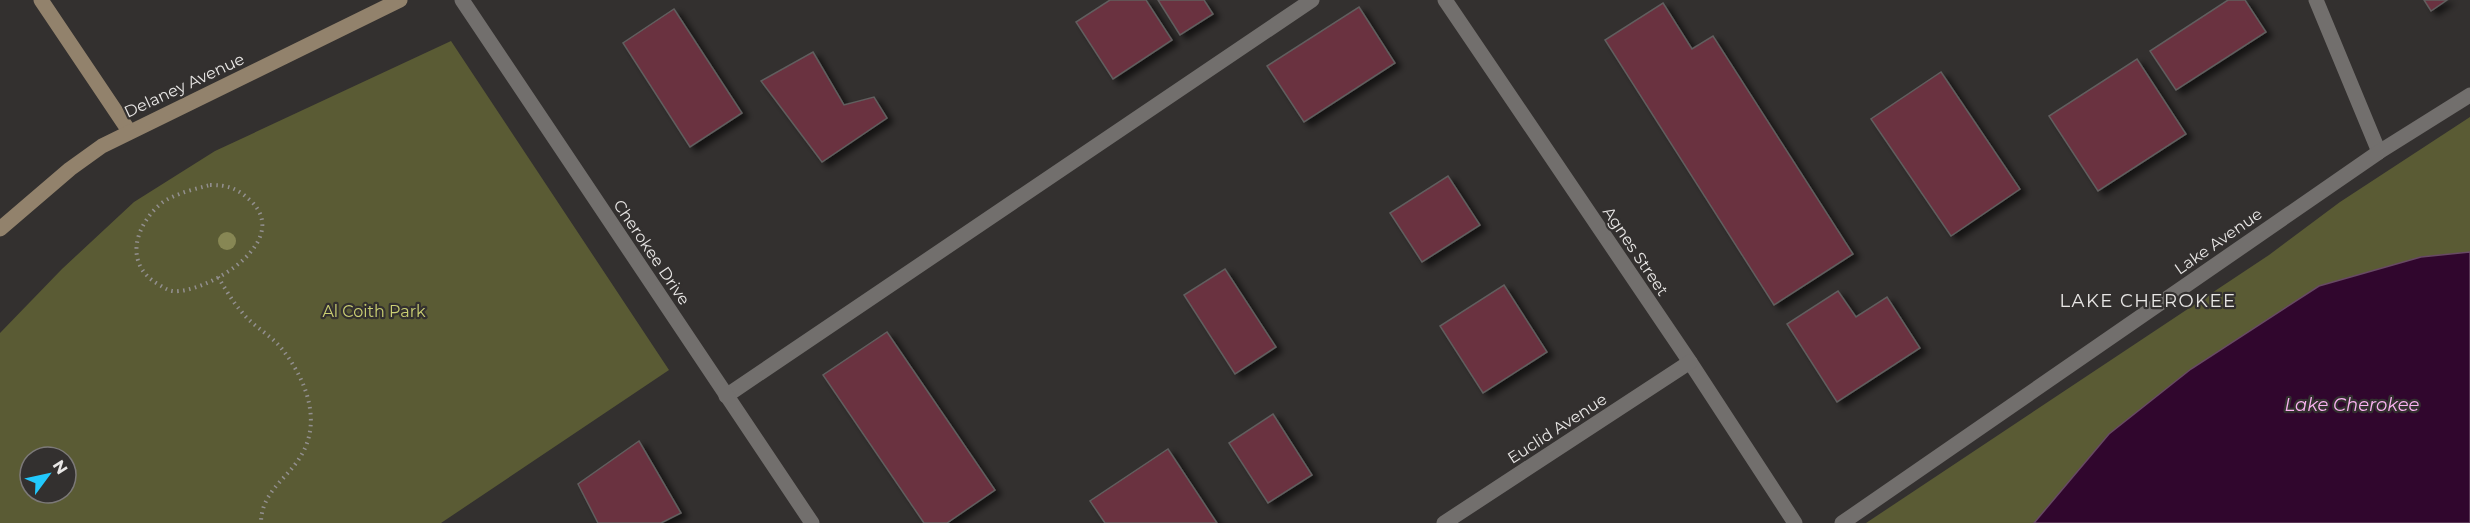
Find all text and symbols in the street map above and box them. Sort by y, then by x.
street label: Delaney Avenue [121,49,247,122]
street label: Cherokee Drive [609,196,694,308]
street label: Agnes Street [1599,203,1673,300]
street label: Lake Avenue [2171,204,2266,279]
district label: LAKE CHEROKEE [2060,290,2237,312]
park label: Al Coith Park [322,302,426,321]
street label: Euclid Avenue [1504,389,1610,467]
water label: Lake Cherokee [2285,394,2420,416]
north arrow [18,445,78,505]
text: N [49,457,72,478]

